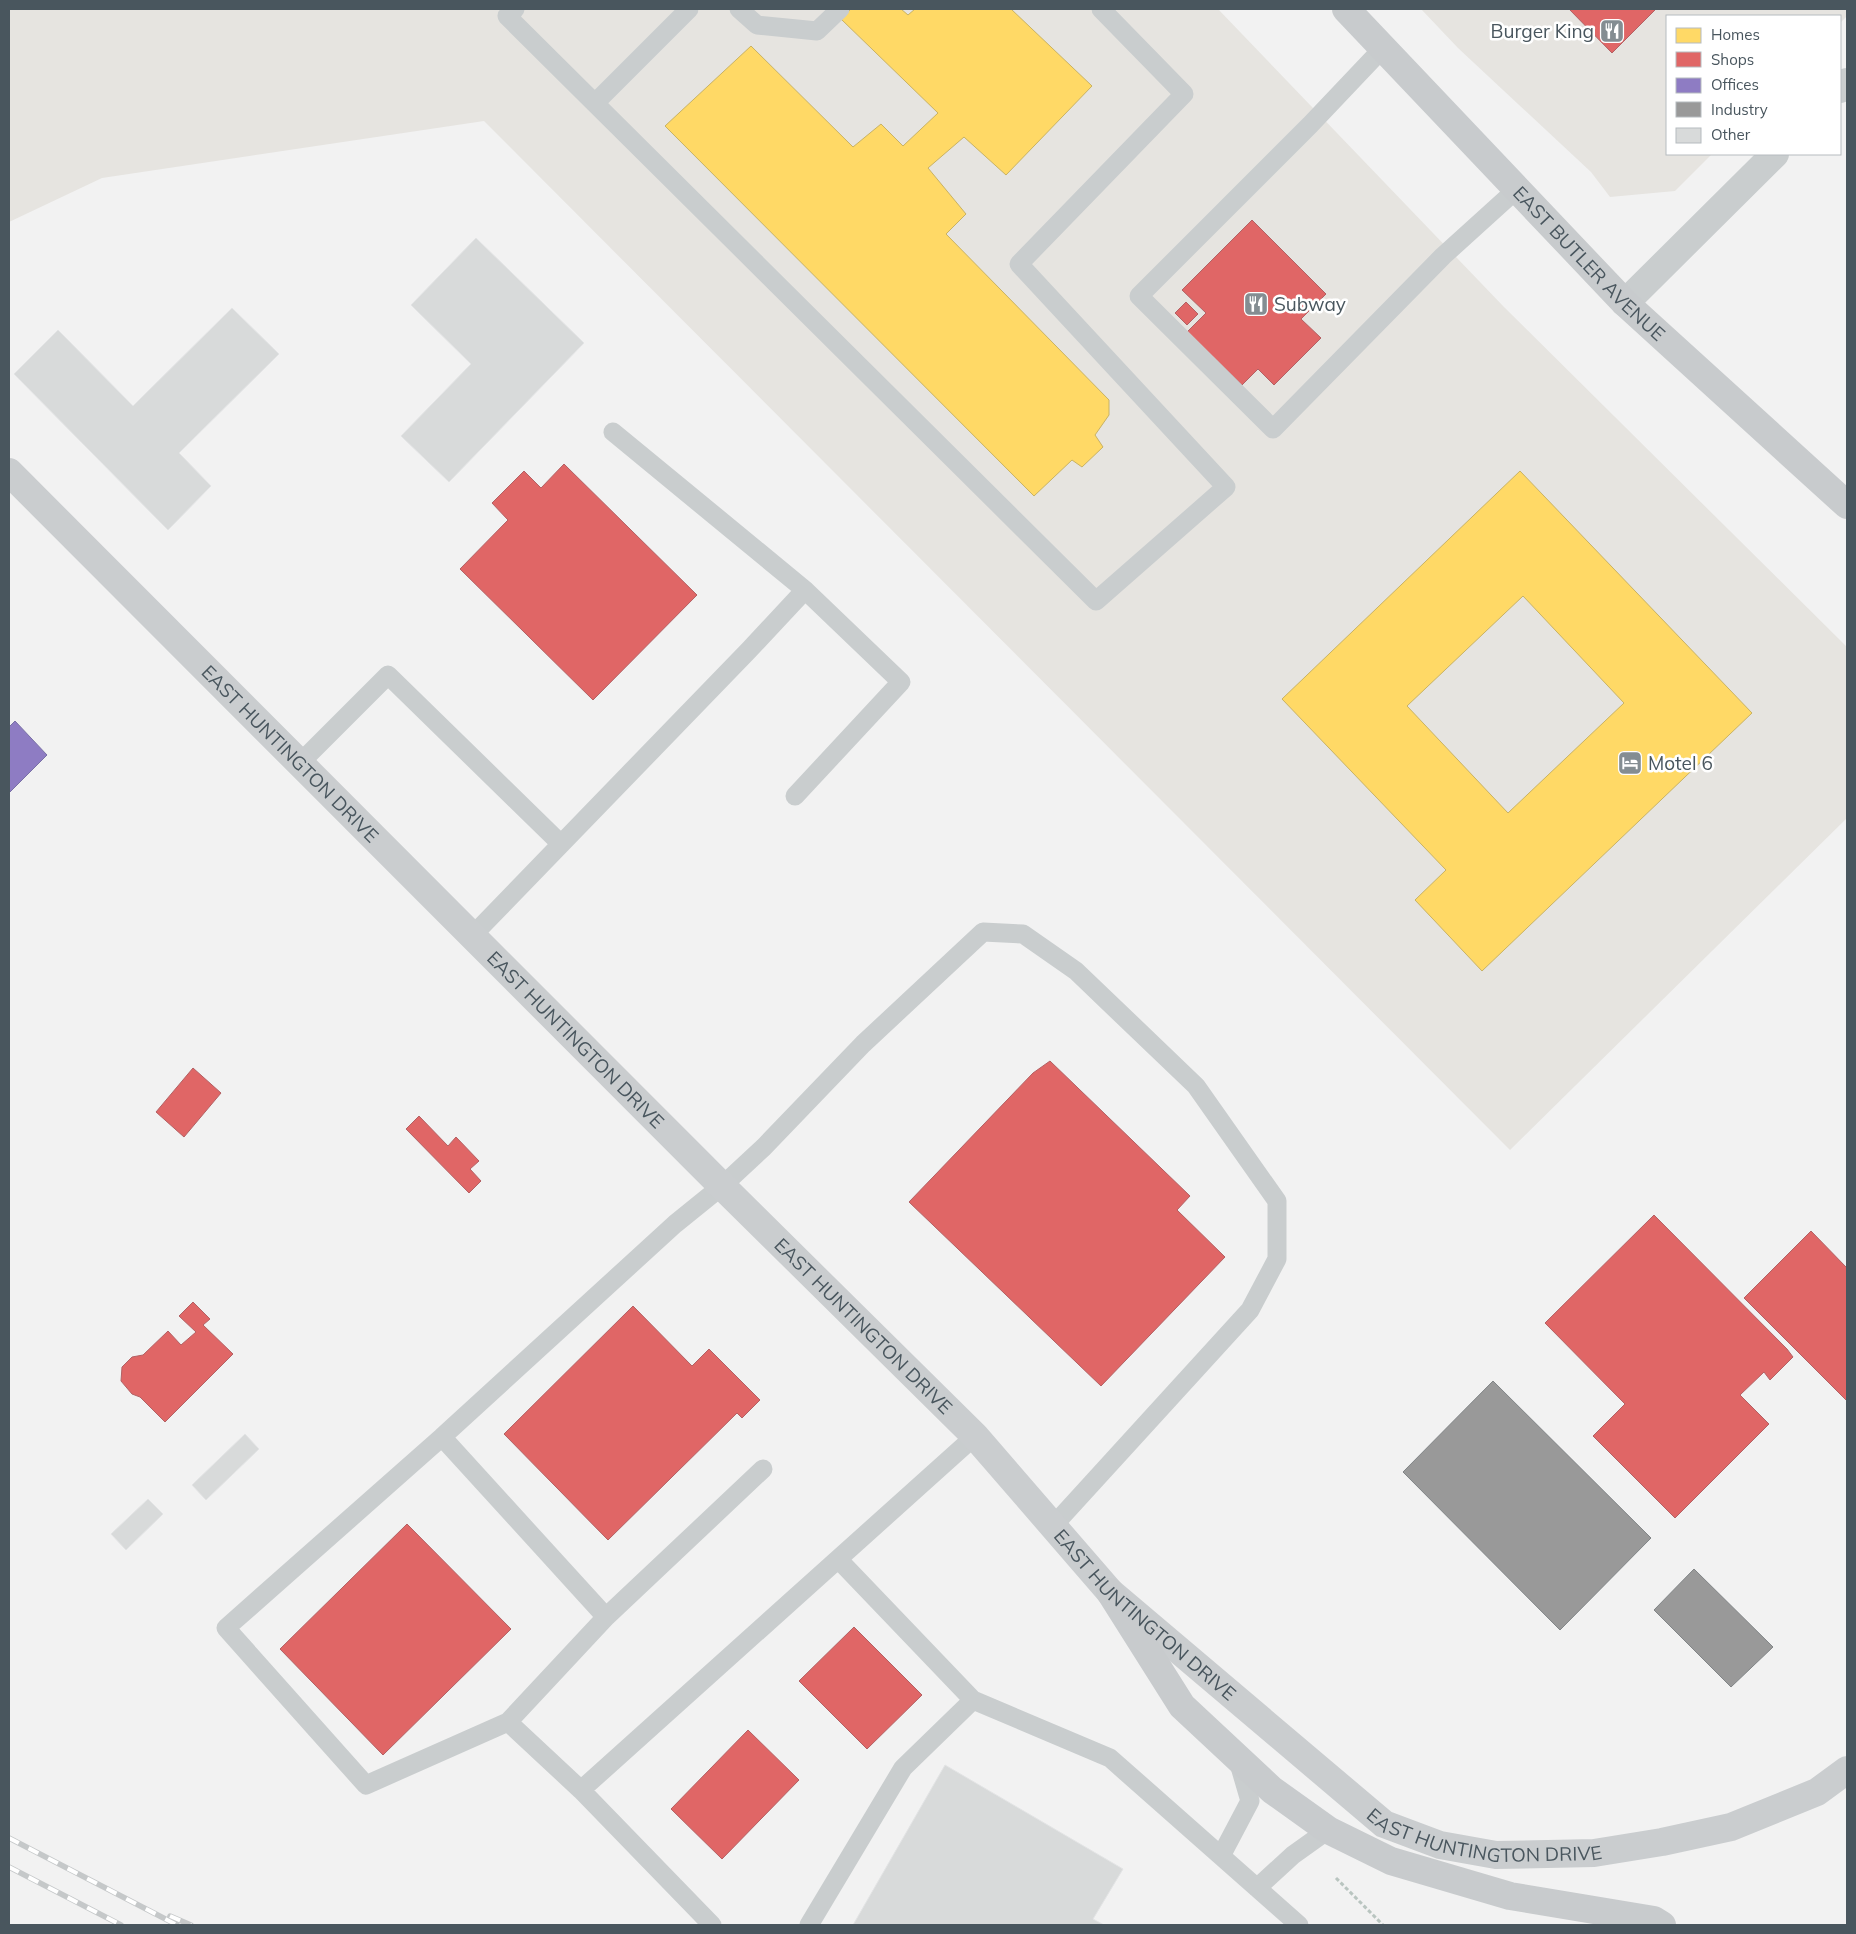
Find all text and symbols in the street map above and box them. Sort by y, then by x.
legend [1666,15,1841,155]
restaurant icon: Burger King [1599,18,1625,44]
place label: Burger King [1491,19,1594,43]
text: Homes [1711,25,1760,44]
text: Shops [1711,50,1754,69]
text: Offices [1711,75,1759,94]
text: Industry [1711,100,1768,119]
text: Other [1711,125,1751,144]
street label: EAST BUTLER AVENUE [1508,181,1670,346]
restaurant icon: Subway [1243,291,1269,317]
place label: Subway [1274,292,1346,316]
street label: EAST HUNTINGTON DRIVE [197,660,384,847]
hotel icon: Motel 6 [1617,750,1643,776]
place label: Motel 6 [1648,751,1713,775]
street label: EAST HUNTINGTON DRIVE [482,946,669,1133]
street label: EAST HUNTINGTON DRIVE [769,1233,958,1419]
street label: EAST HUNTINGTON DRIVE [1049,1524,1241,1705]
street label: EAST HUNTINGTON DRIVE [1362,1803,1604,1868]

